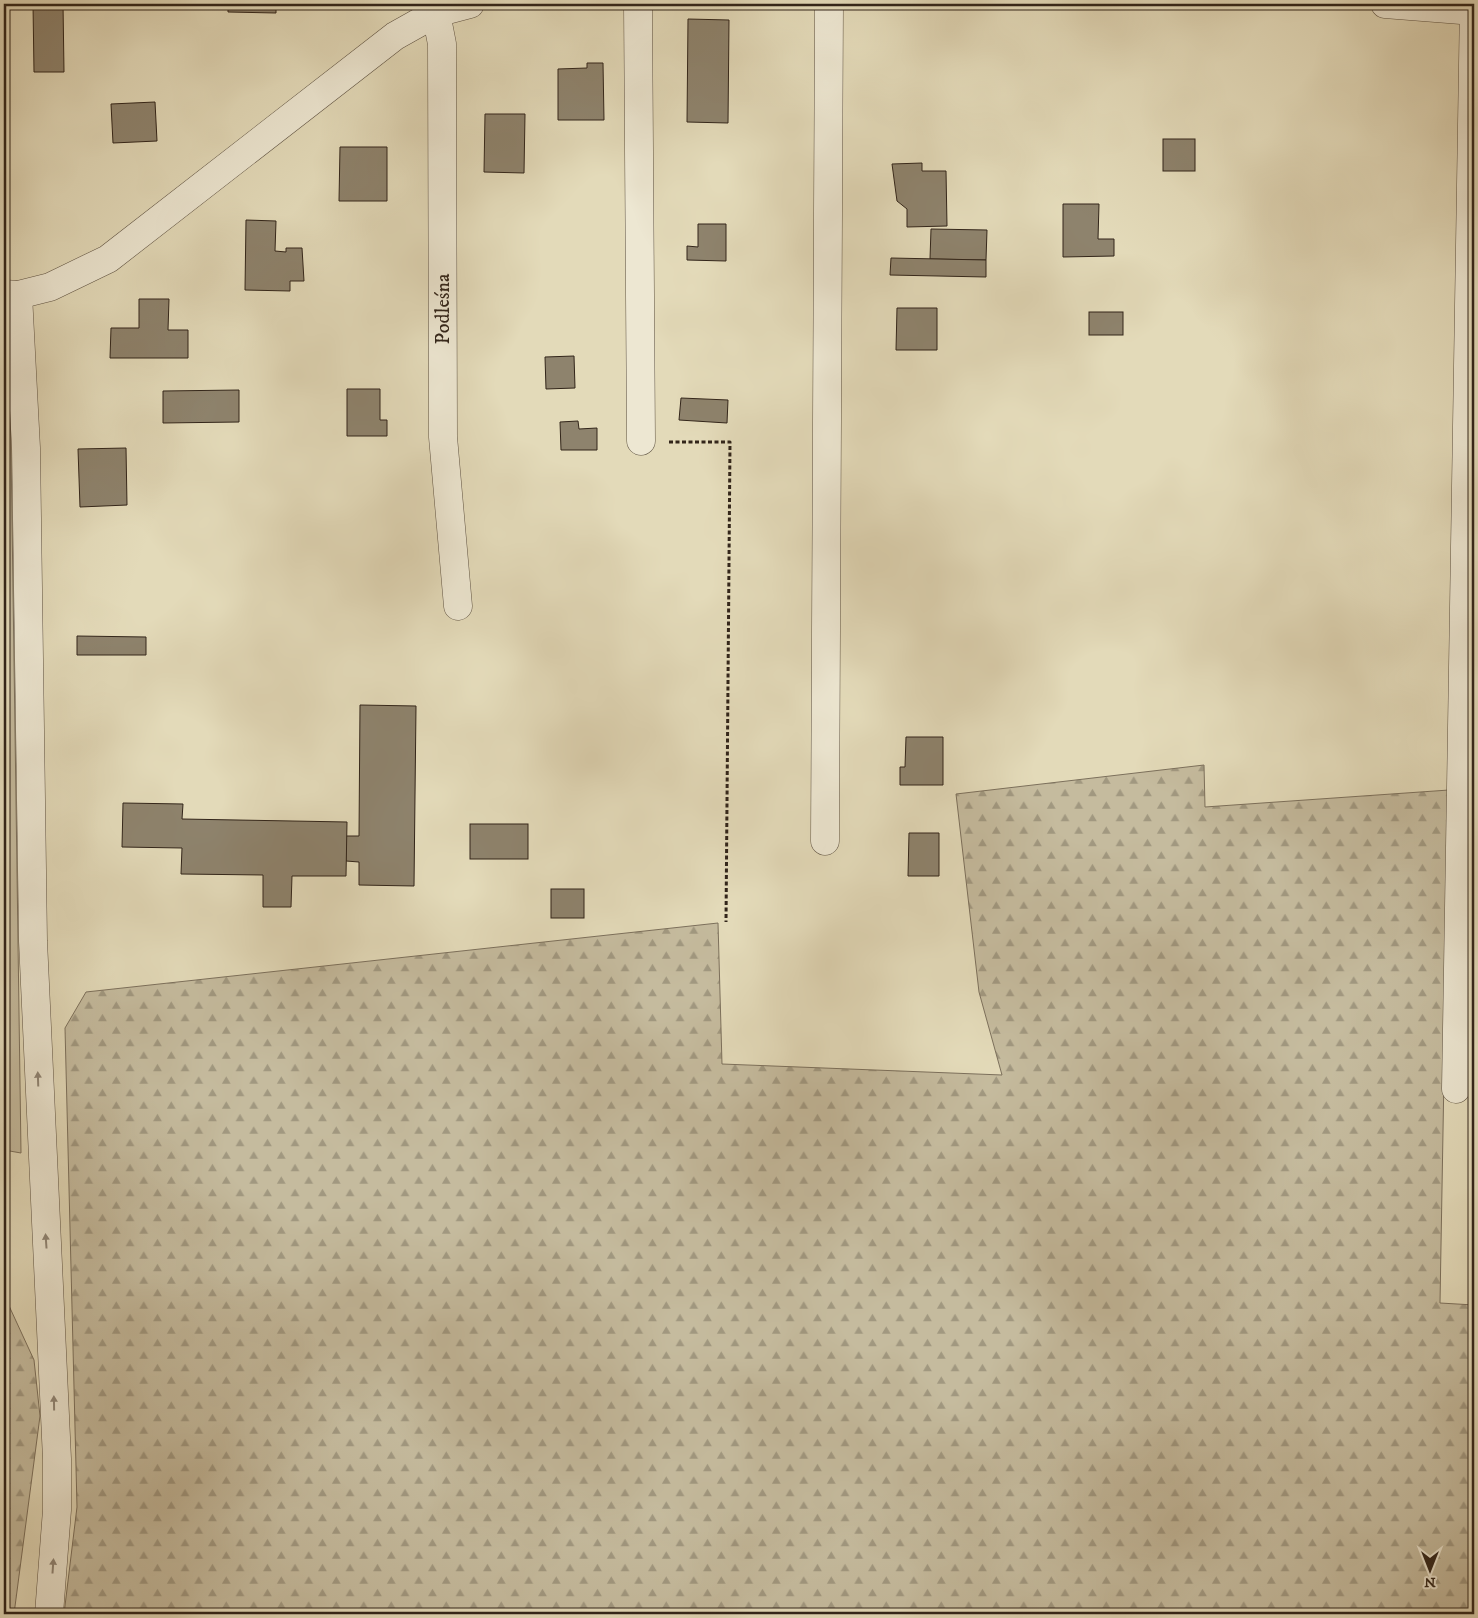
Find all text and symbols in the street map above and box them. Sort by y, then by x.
street label: Podleśna [431,273,456,344]
one-way arrow [34,1071,42,1087]
one-way arrow [42,1233,50,1249]
one-way arrow [50,1395,58,1411]
north arrow [1406,1546,1456,1596]
one-way arrow [49,1557,57,1573]
text: N [1424,1573,1436,1591]

